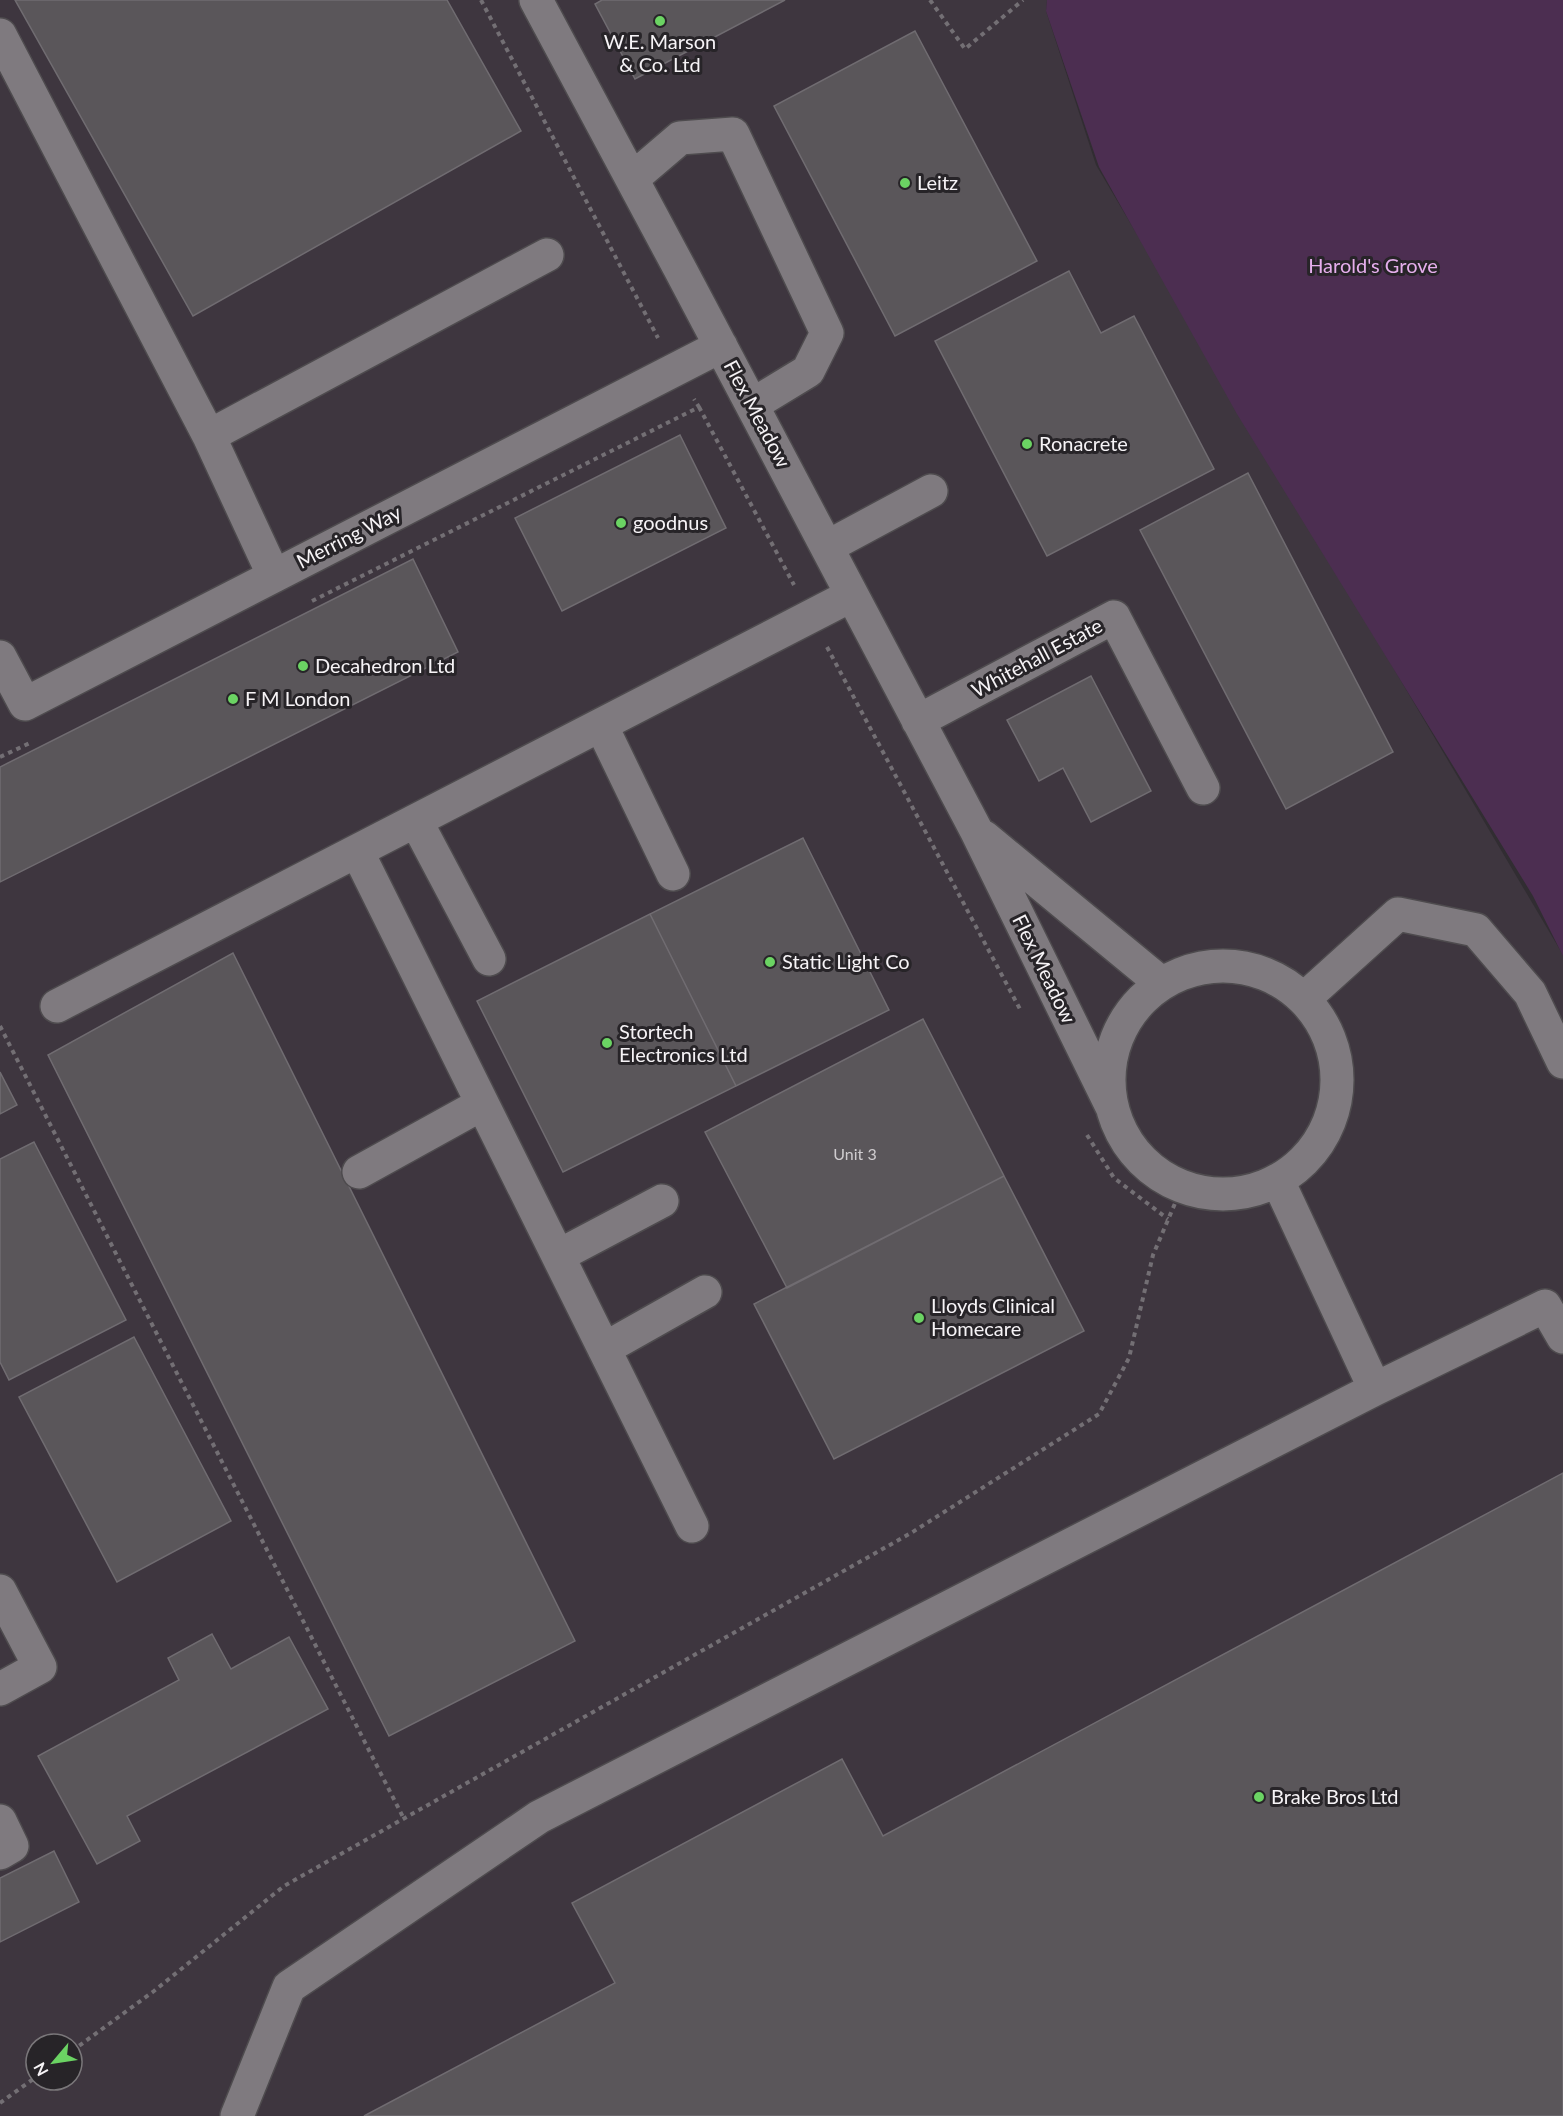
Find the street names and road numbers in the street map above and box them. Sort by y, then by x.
street label: Flex Meadow [720,356,796,472]
street label: Merring Way [292,499,405,573]
street label: Whitehall Estate [967,613,1106,702]
street label: Flex Meadow [1008,910,1082,1027]

